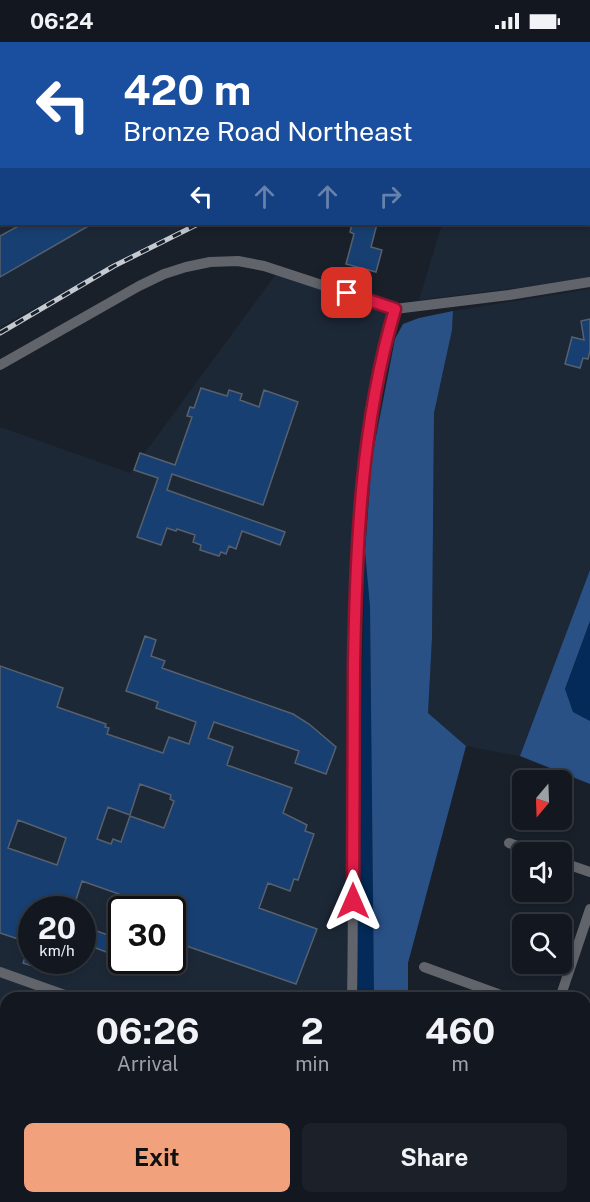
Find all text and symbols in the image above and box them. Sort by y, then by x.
text: 06:24 [30,8,93,34]
text: 420 m [123,65,251,114]
icon: left [24,66,102,144]
text: Bronze Road Northeast [123,115,413,147]
icon: left [185,180,218,213]
icon: ahead [248,180,281,213]
icon: ahead [311,180,344,213]
icon: right [374,180,407,213]
pin [321,267,372,318]
icon: arrive [330,276,363,309]
north arrow [512,770,572,830]
map controls [512,770,572,974]
button: sound [512,842,572,902]
position arrow [321,869,385,933]
speed limit sign: 30 [108,896,186,974]
text: 20 [38,910,76,946]
button: search [512,914,572,974]
text: km/h [39,942,75,959]
text: 06:26 [96,1010,200,1052]
text: 2 [301,1010,324,1052]
text: 460 [425,1010,495,1052]
text: Arrival [117,1052,179,1076]
text: min [295,1052,329,1076]
text: m [451,1052,469,1076]
button: Exit [24,1123,290,1192]
button: Share [302,1123,567,1192]

